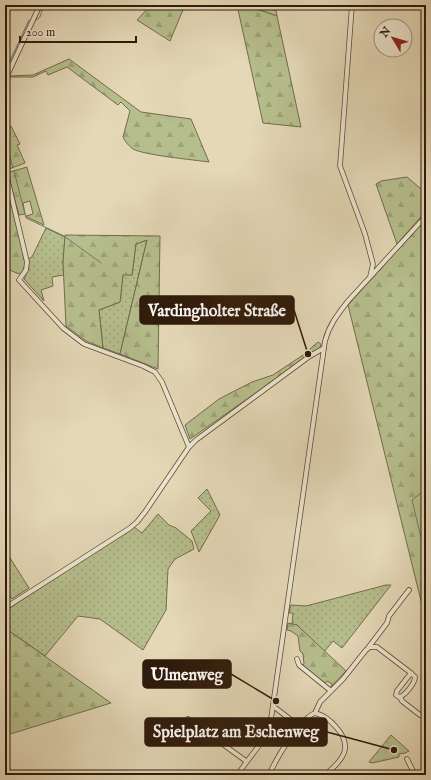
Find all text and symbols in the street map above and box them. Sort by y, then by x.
scale bar [20,18,136,44]
north arrow [373,18,413,58]
text: N [377,24,395,41]
text: 200 m [26,25,55,40]
callout: Vardingholter Straße [140,296,294,324]
text: Vardingholter Straße [147,302,287,322]
callout: Ulmenweg [143,660,231,688]
text: Ulmenweg [150,666,225,686]
callout: Spielplatz am Eschenweg [145,718,327,746]
text: Spielplatz am Eschenweg [153,723,320,743]

